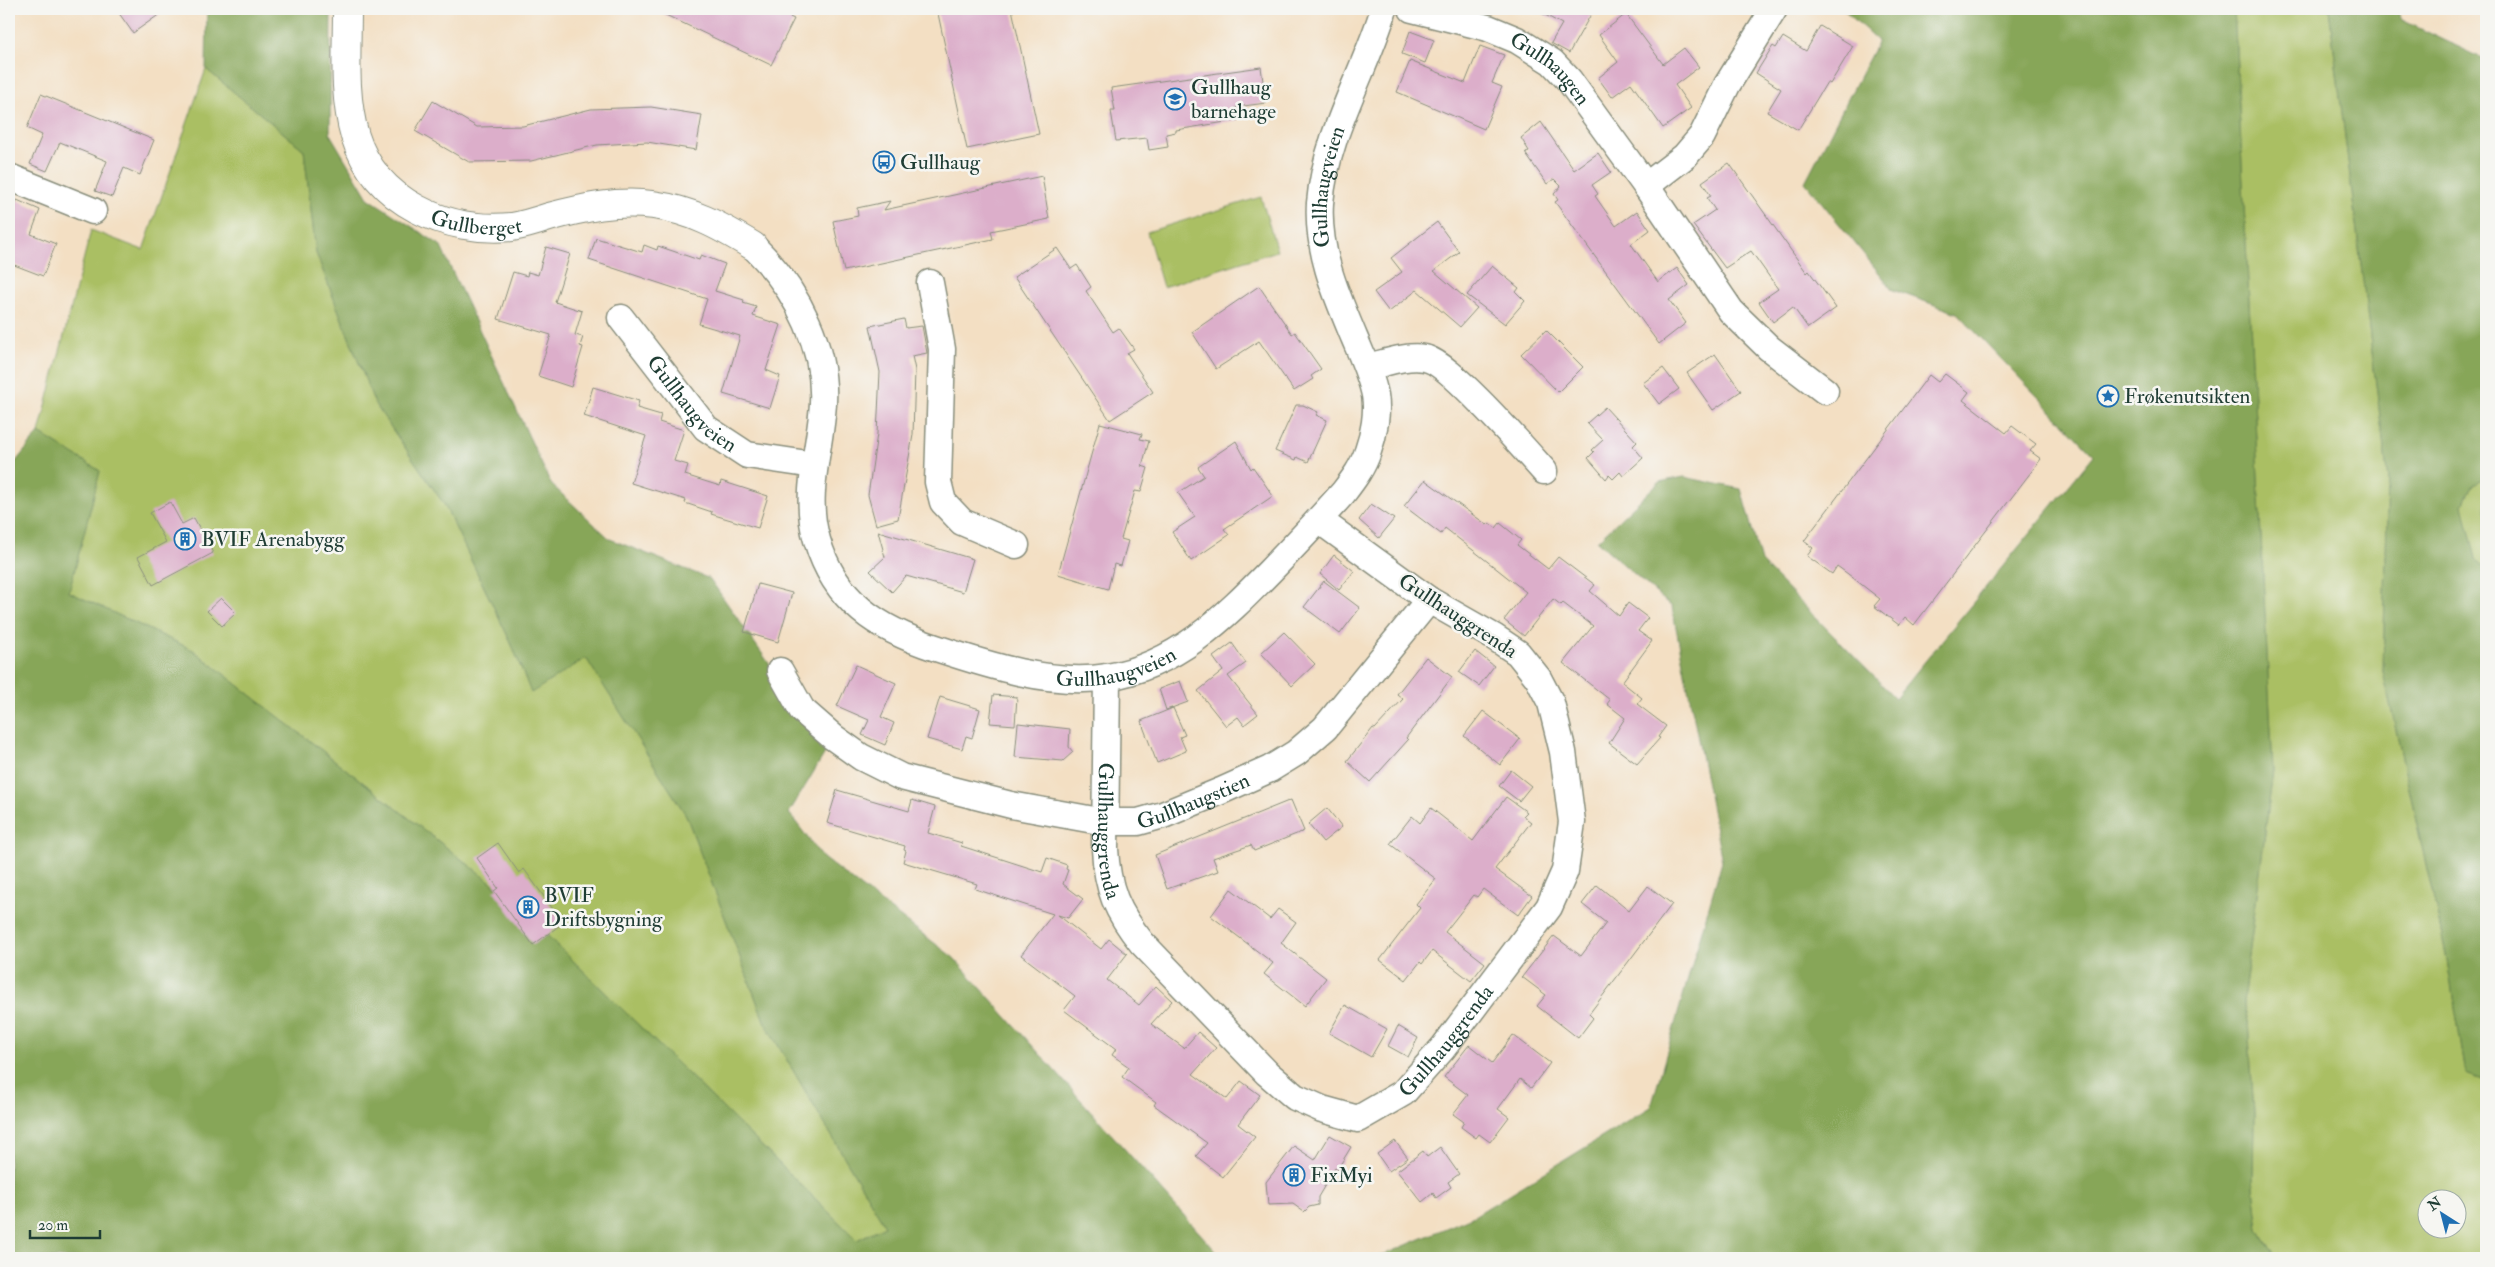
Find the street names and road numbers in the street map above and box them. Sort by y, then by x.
street label: Gullhaugen [1505,26,1597,111]
street label: Gullhaugveien [1306,122,1351,249]
street label: Gullberget [427,203,525,241]
street label: Gullhaugveien [641,350,743,458]
street label: Gullhauggrenda [1393,567,1523,665]
street label: Gullhaugveien [1055,641,1181,693]
street label: Gullhauggrenda [1091,762,1127,903]
street label: Gullhaugstien [1134,766,1254,835]
street label: Gullhauggrenda [1392,979,1500,1102]

